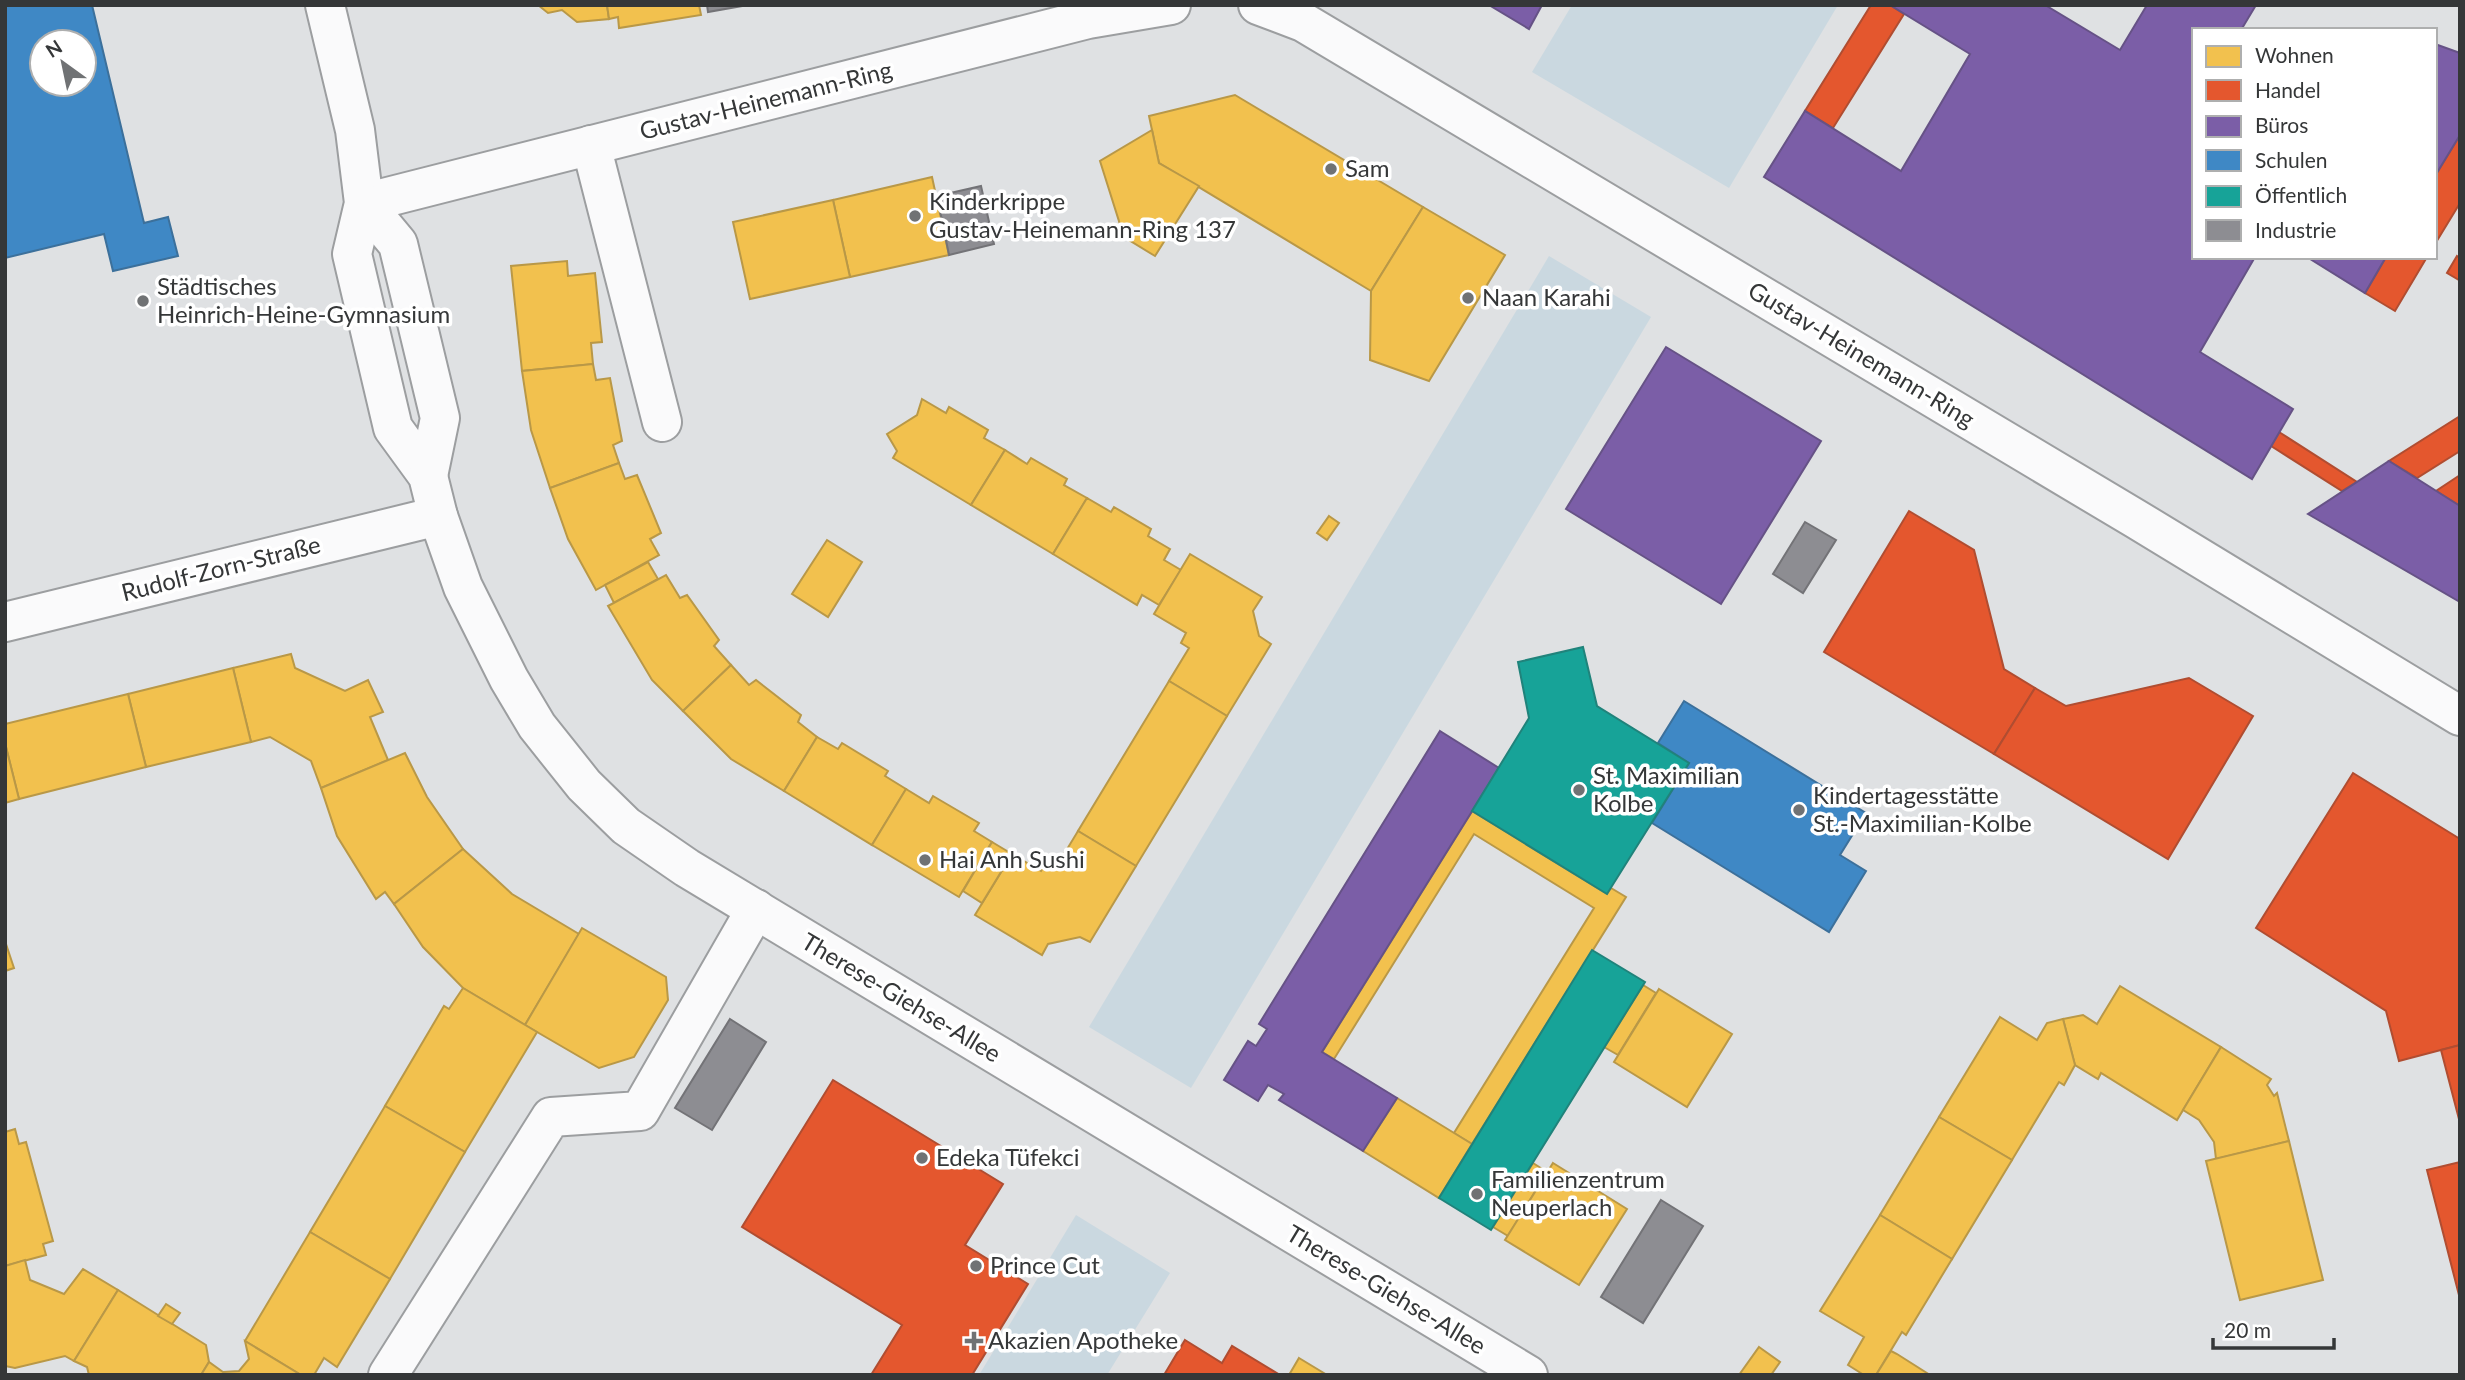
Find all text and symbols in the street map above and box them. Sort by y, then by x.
north arrow [28,28,98,98]
legend [2192,28,2437,259]
text: N [41,35,66,62]
text: Wohnen [2255,42,2334,67]
street label: Gustav-Heinemann-Ring [636,54,895,145]
text: Handel [2255,77,2321,102]
text: Büros [2255,112,2308,137]
text: Schulen [2255,147,2328,172]
place label: Sam [1345,153,1390,182]
marker: Sam [1323,161,1339,177]
text: Öffentlich [2255,182,2347,207]
place label: Kinderkrippe Gustav-Heinemann-Ring 137 [929,186,1236,243]
marker: Kinderkrippe Gustav-Heinemann-Ring 137 [907,208,923,224]
text: Industrie [2255,217,2336,242]
place label: Städtisches Heinrich-Heine-Gymnasium [157,271,450,328]
street label: Gustav-Heinemann-Ring [1743,275,1980,433]
place label: Naan Karahi [1482,282,1611,311]
marker: Naan Karahi [1460,290,1476,306]
marker: Städtisches Heinrich-Heine-Gymnasium [135,293,151,309]
street label: Rudolf-Zorn-Straße [118,529,323,606]
place label: St. Maximilian Kolbe [1593,760,1740,817]
place label: Kindertagesstätte St.-Maximilian-Kolbe [1813,780,2032,837]
marker: St. Maximilian Kolbe [1571,782,1587,798]
marker: Kindertagesstätte St.-Maximilian-Kolbe [1791,802,1807,818]
place label: Hai Anh Sushi [939,844,1085,873]
marker: Hai Anh Sushi [917,852,933,868]
street label: Therese-Giehse-Allee [797,926,1007,1068]
place label: Edeka Tüfekci [936,1142,1079,1171]
marker: Edeka Tüfekci [914,1150,930,1166]
place label: Familienzentrum Neuperlach [1491,1164,1665,1221]
marker: Familienzentrum Neuperlach [1469,1186,1485,1202]
street label: Therese-Giehse-Allee [1282,1218,1492,1360]
place label: Prince Cut [990,1250,1100,1279]
marker: Prince Cut [968,1258,984,1274]
scale bar [2213,1306,2334,1350]
text: 20 m [2224,1317,2271,1342]
place label: Akazien Apotheke [988,1325,1178,1354]
marker: Akazien Apotheke [966,1333,982,1349]

